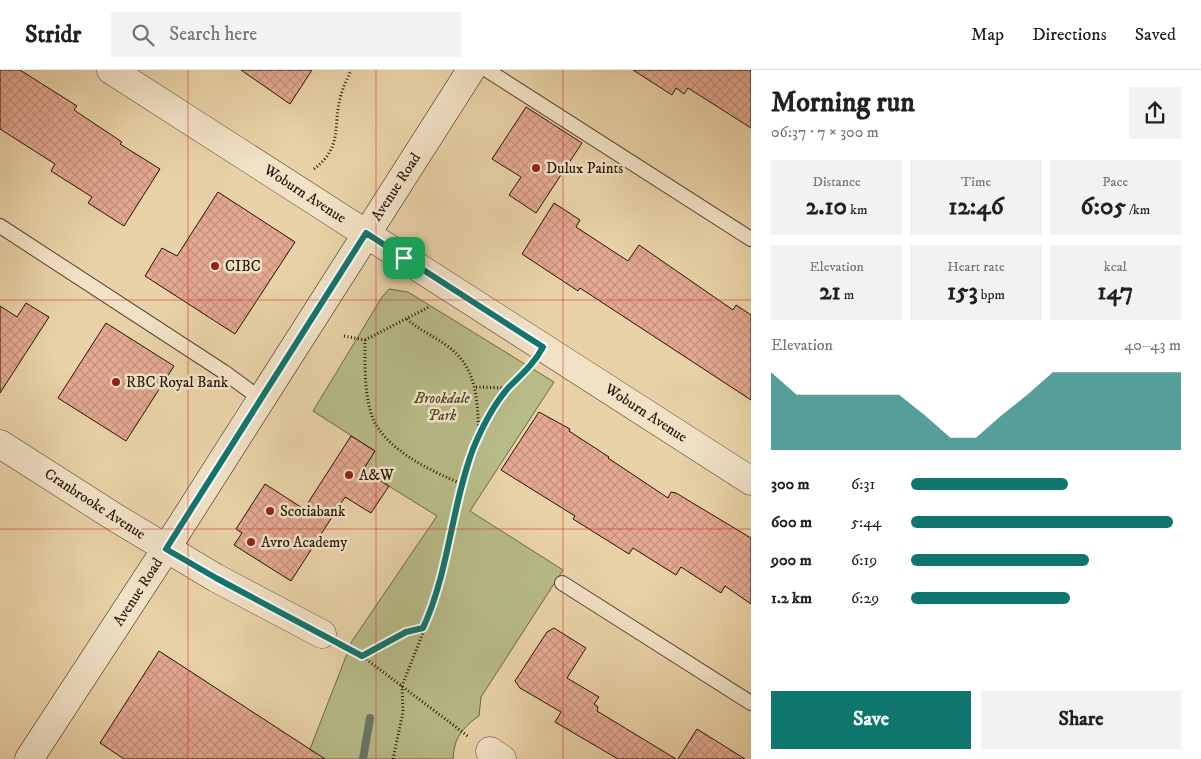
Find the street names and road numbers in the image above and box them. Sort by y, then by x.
street label: Avenue Road [367,149,425,225]
street label: Woburn Avenue [259,160,350,228]
street label: Woburn Avenue [600,379,691,447]
street label: Cranbrooke Avenue [41,464,149,544]
street label: Avenue Road [109,554,167,630]

